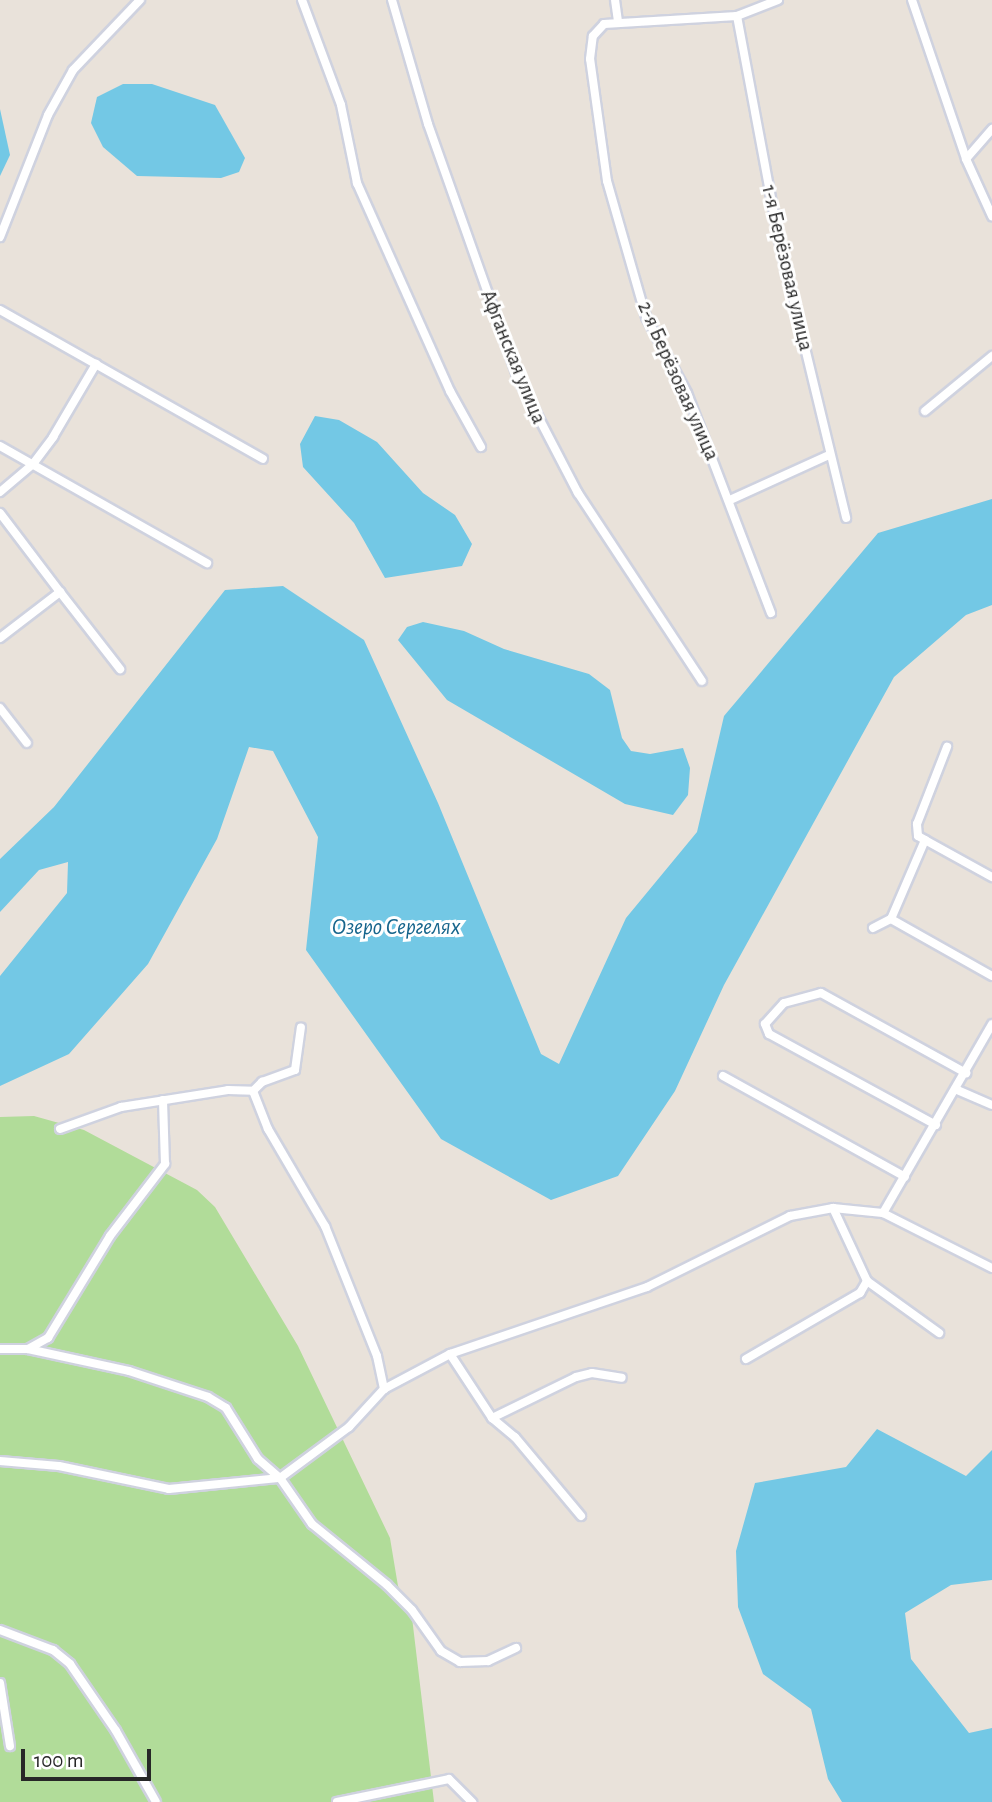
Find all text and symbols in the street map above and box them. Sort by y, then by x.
street label: 1-я Берёзовая улица [756,183,818,353]
street label: Афганская улица [475,286,551,428]
street label: 2-я Берёзовая улица [632,297,724,465]
water label: Озеро Сергелях [331,914,461,942]
scale bar [24,1736,154,1780]
text: 100 m [34,1750,84,1771]

